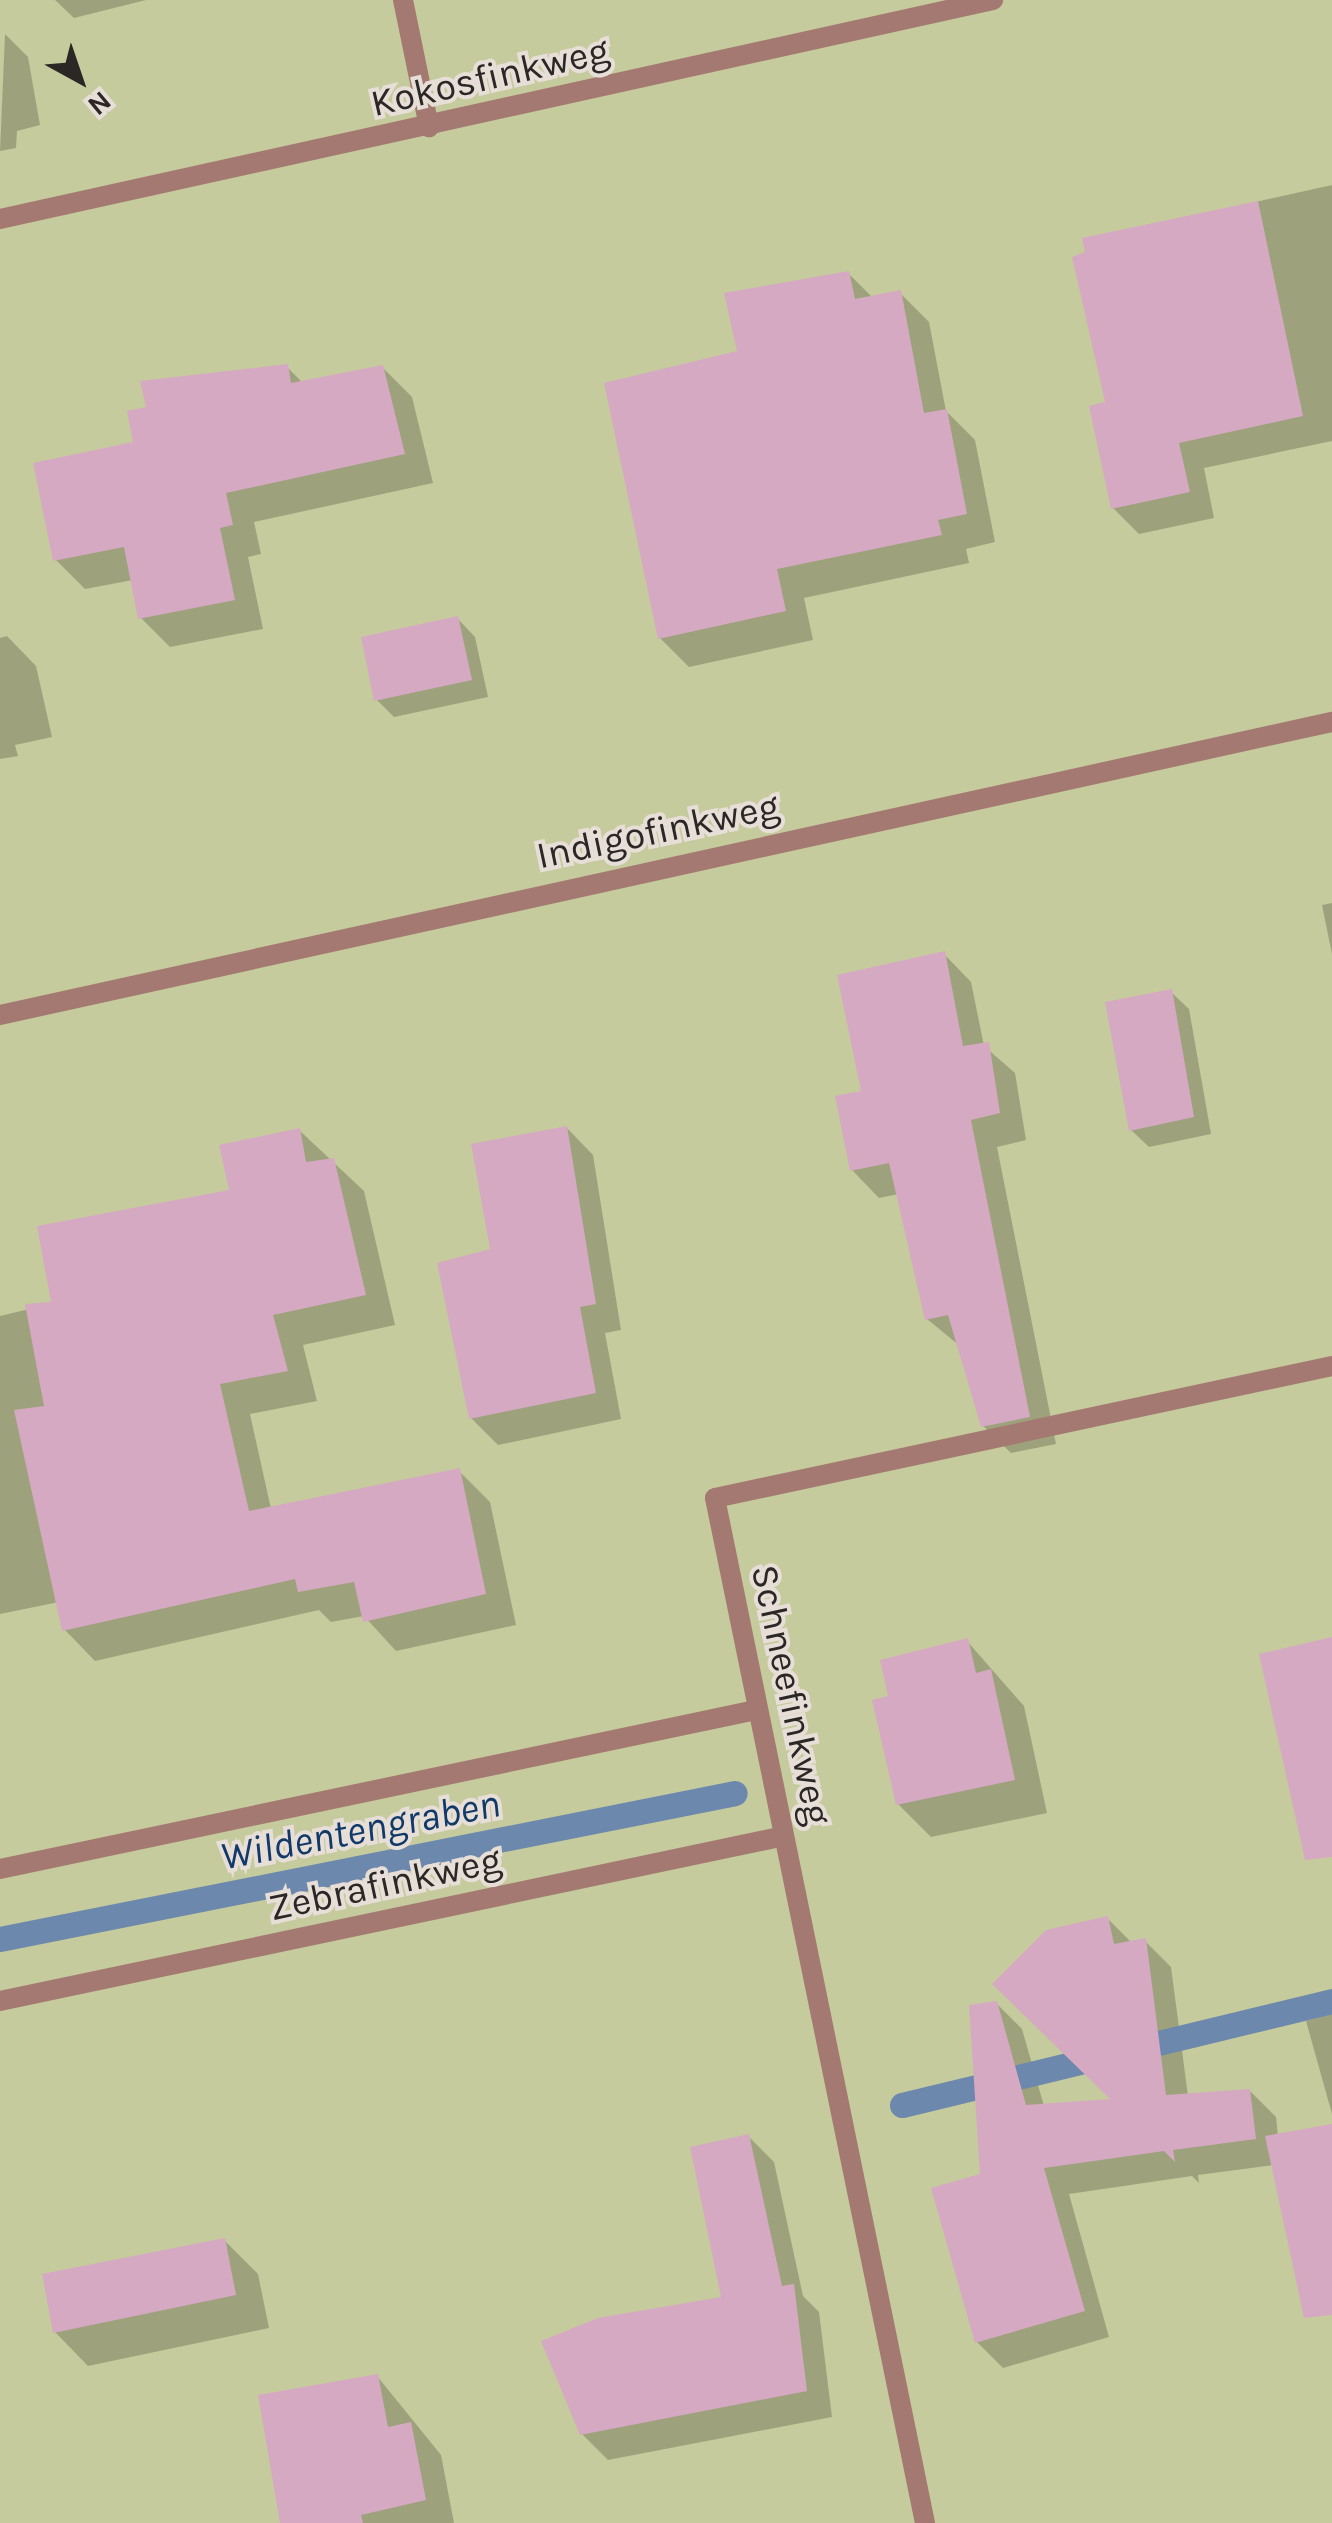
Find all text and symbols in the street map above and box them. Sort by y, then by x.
street label: Kokosfinkweg [366,27,614,127]
north arrow [30,30,130,130]
text: N [81,84,118,122]
street label: Indigofinkweg [533,783,783,879]
street label: Schneefinkweg [741,1561,841,1829]
water label: Wildentengraben [216,1779,504,1881]
street label: Zebrafinkweg [265,1837,505,1931]

